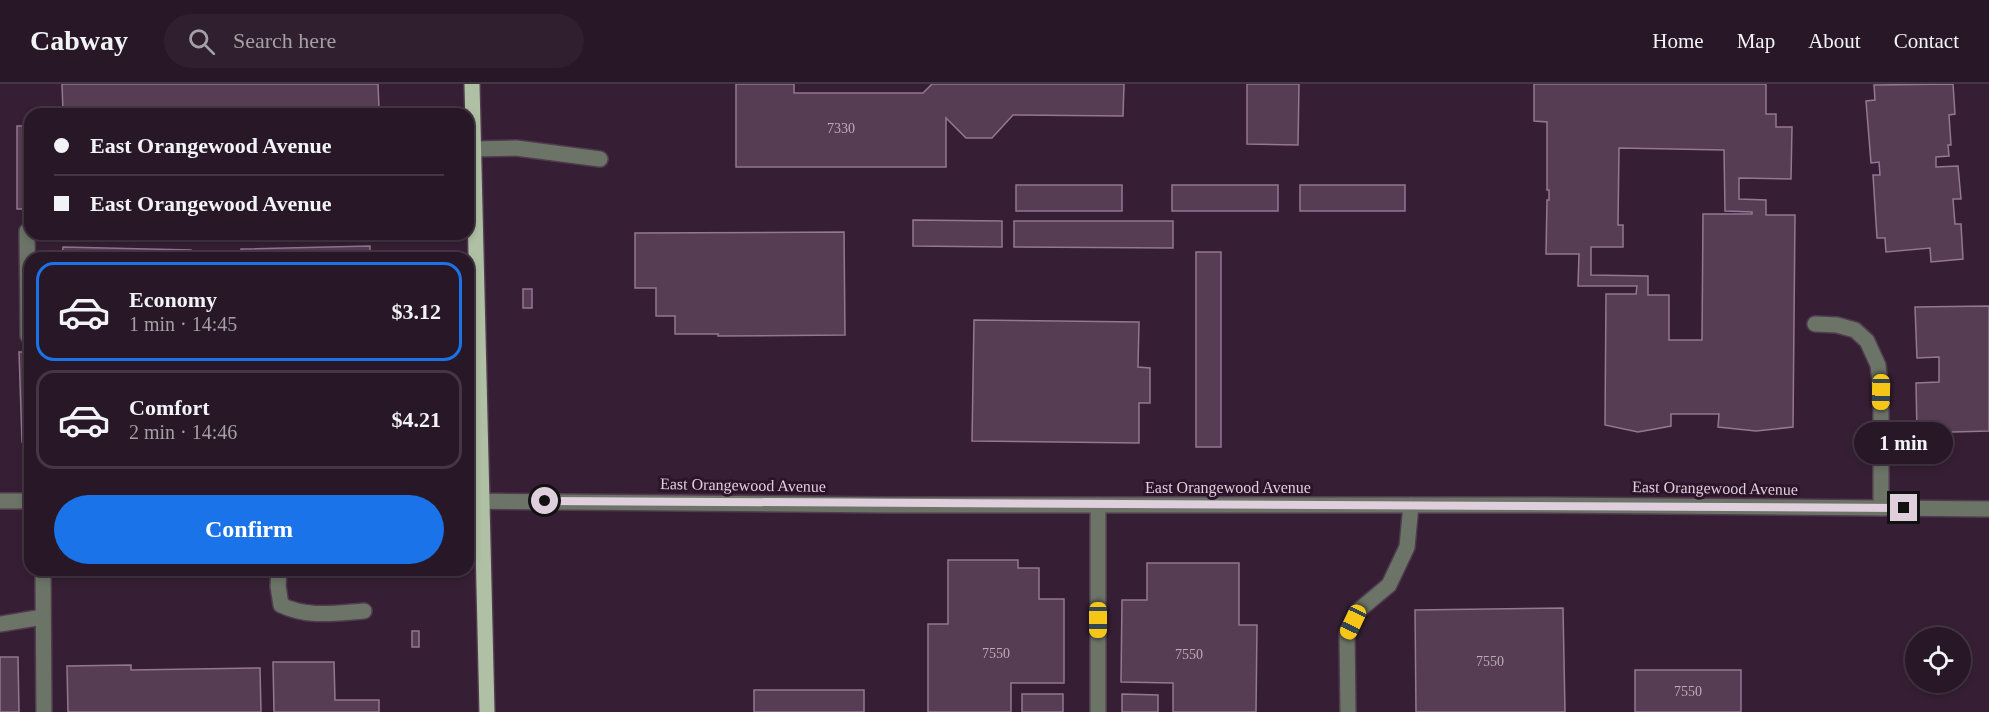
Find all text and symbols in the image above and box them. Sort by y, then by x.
search box [164,14,584,68]
text: Cabway [30,25,128,56]
icon: search [185,25,218,58]
text: Search here [233,28,336,53]
text: Home [1652,29,1704,53]
text: Map [1737,29,1775,53]
text: About [1808,29,1861,53]
text: Contact [1894,29,1959,53]
house number: 7330 [827,121,855,136]
text: East Orangewood Avenue [90,133,332,158]
text: East Orangewood Avenue [90,191,332,216]
icon: car [57,285,111,339]
text: Economy [129,287,217,312]
text: $3.12 [392,299,441,324]
text: 1 min · 14:45 [129,313,237,335]
car [1872,374,1890,410]
icon: car [57,393,111,447]
text: Comfort [129,395,210,420]
text: $4.21 [392,407,441,432]
text: 2 min · 14:46 [129,421,237,443]
callout: 1 min [1854,421,1954,463]
text: 1 min [1879,432,1928,454]
street label: East Orangewood Avenue [660,475,826,496]
street label: East Orangewood Avenue [1632,478,1798,499]
street label: East Orangewood Avenue [1145,479,1311,497]
route start [531,487,558,514]
route end [1890,494,1917,521]
button: Confirm [54,495,444,564]
car [1089,602,1107,638]
car [1337,602,1369,642]
map controls [1905,627,1971,693]
button: locate [1905,627,1971,693]
house number: 7550 [982,646,1010,661]
house number: 7550 [1175,647,1203,662]
house number: 7550 [1476,654,1504,669]
house number: 7550 [1674,684,1702,699]

